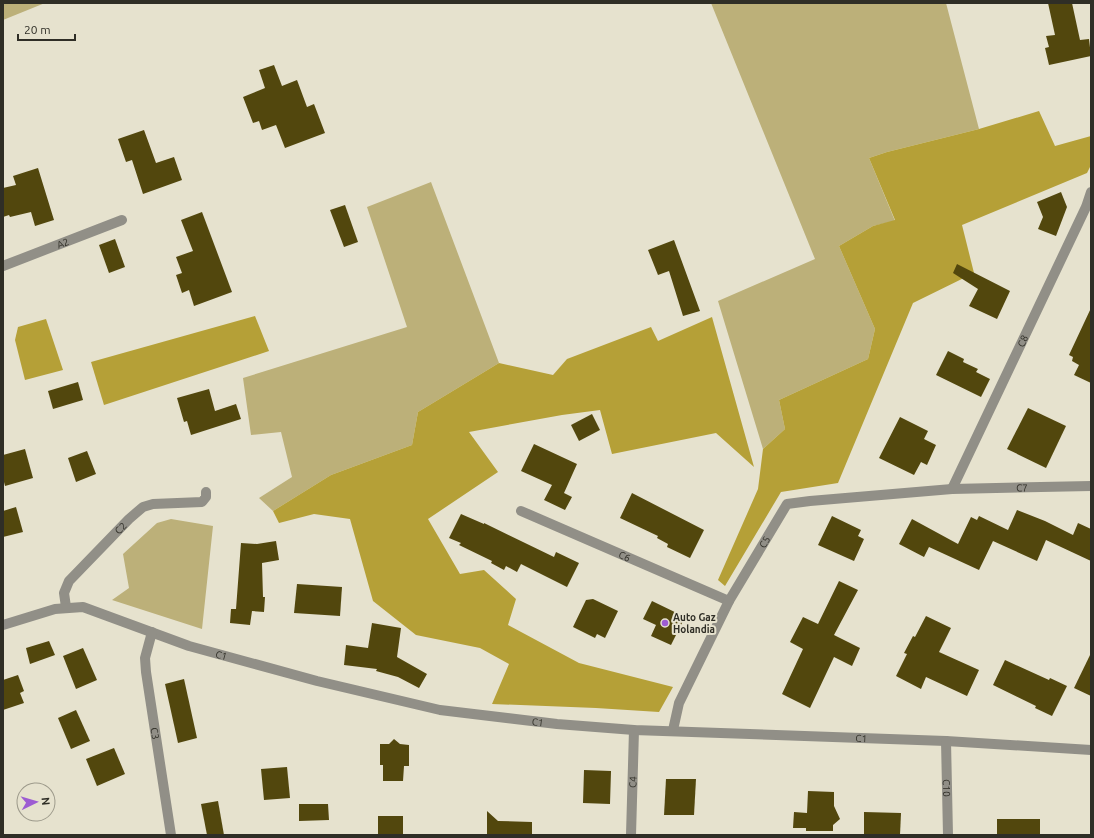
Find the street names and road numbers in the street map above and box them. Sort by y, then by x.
street label: A2 [55,236,70,250]
street label: C8 [1015,333,1030,349]
street label: C7 [1016,482,1028,493]
street label: C2 [112,520,128,536]
street label: C5 [757,534,772,550]
street label: C6 [617,548,633,563]
street label: C1 [214,648,229,662]
street label: C1 [531,716,544,728]
street label: C3 [149,727,162,740]
street label: C1 [855,732,867,744]
street label: C4 [627,776,638,788]
street label: C10 [941,779,953,797]

